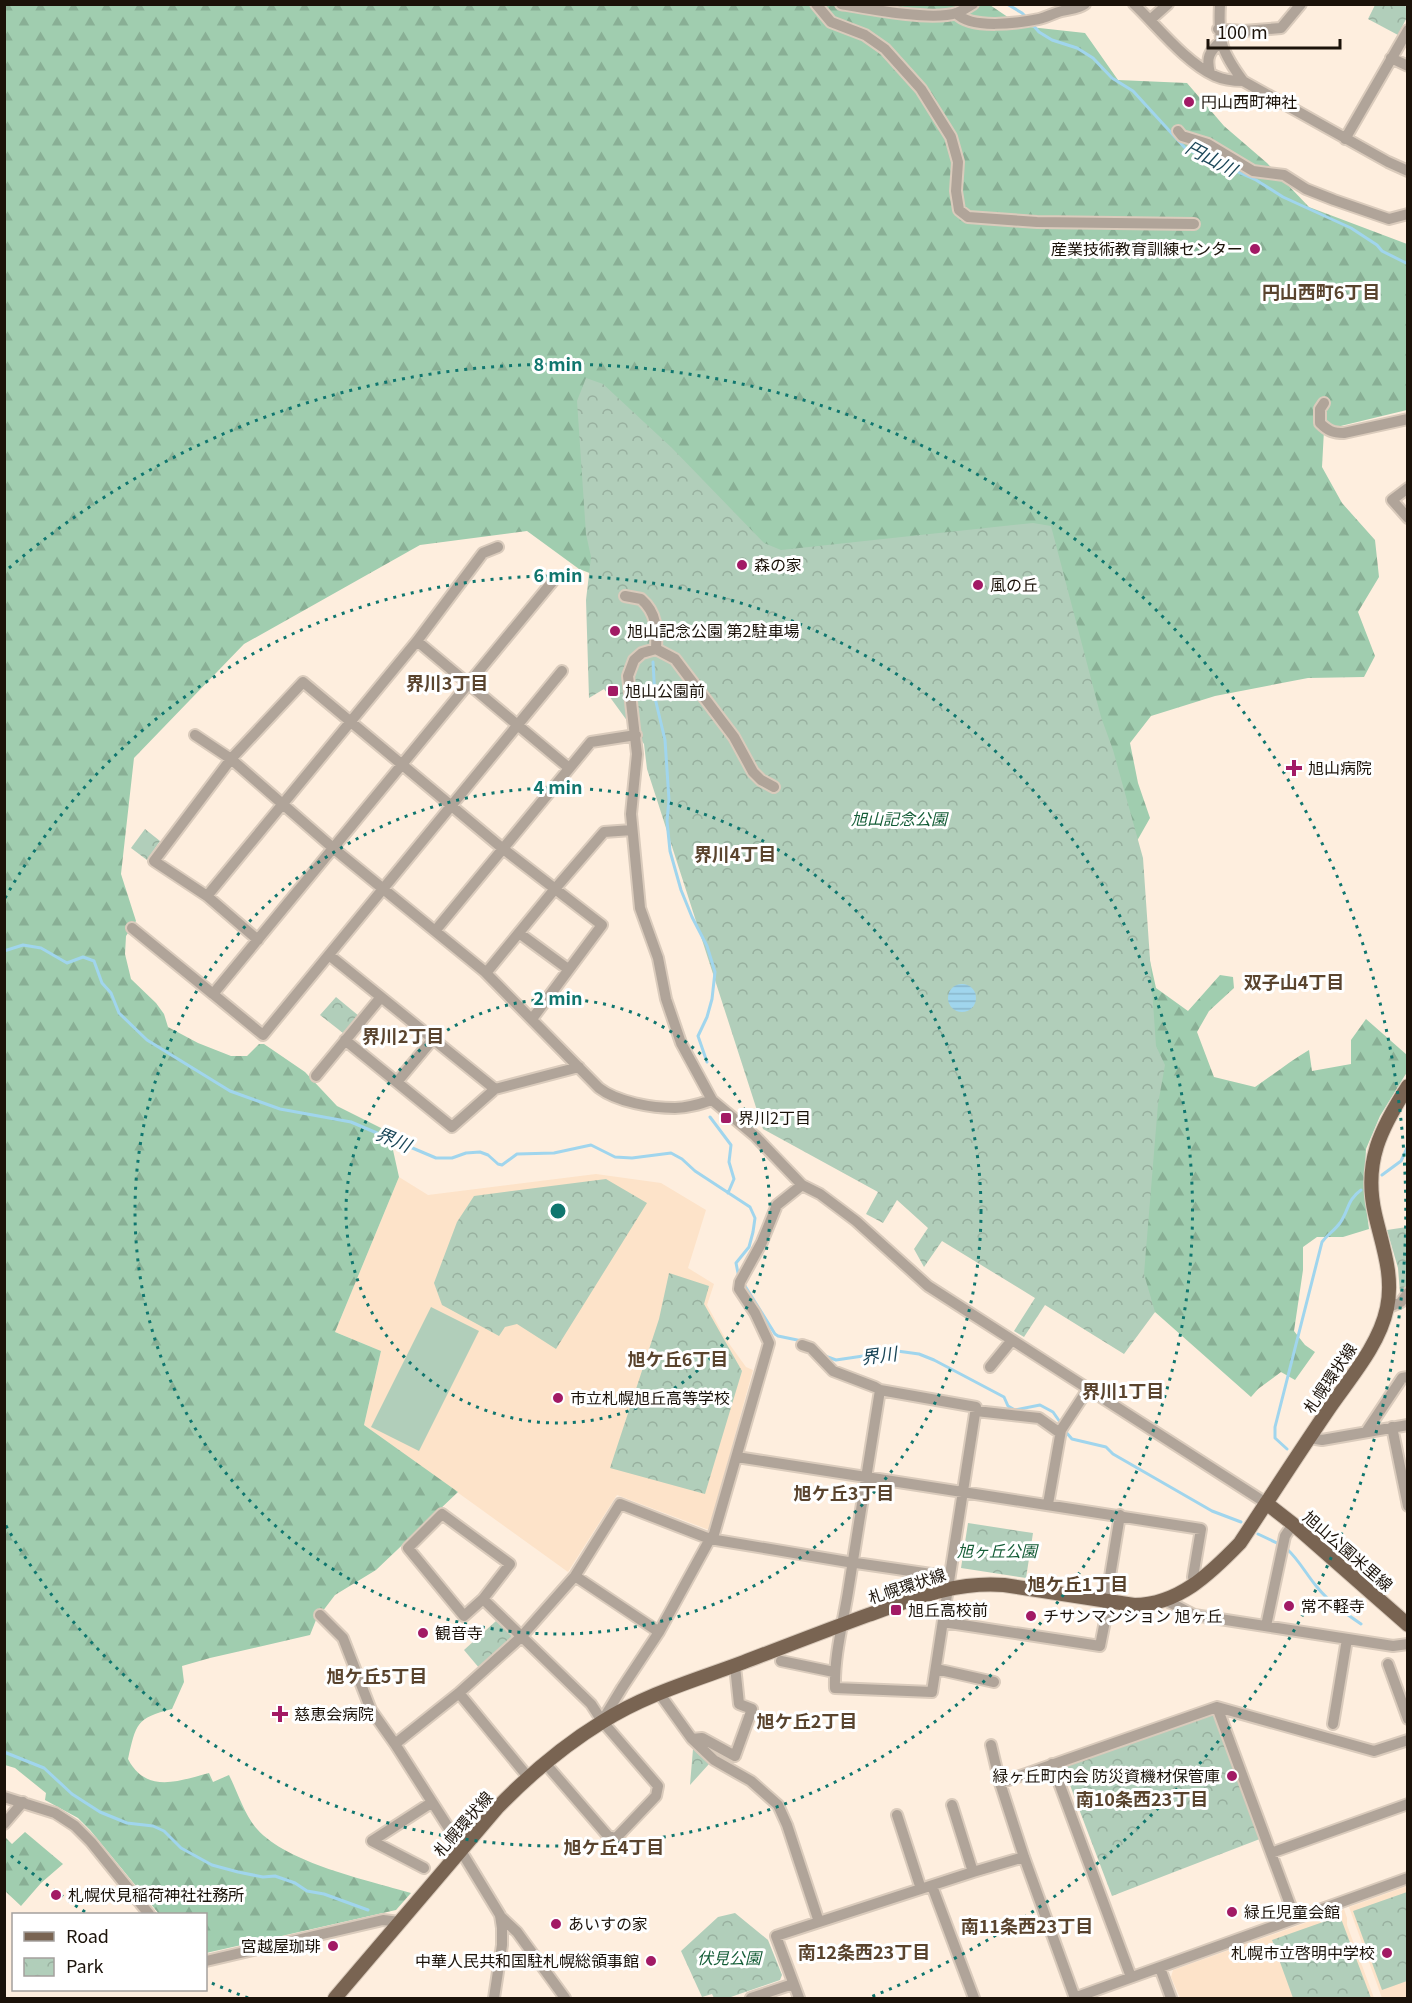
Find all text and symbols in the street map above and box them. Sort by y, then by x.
scale bar [1208,12,1340,50]
text: 100 m [1217,18,1268,44]
place label: 円山西町神社 [1201,89,1297,113]
marker: 円山西町神社 [1182,95,1196,109]
water label: 円山川 [1182,133,1244,182]
place label: 産業技術教育訓練センター [1051,236,1243,260]
marker: 産業技術教育訓練センター [1248,242,1262,256]
district label: 円山西町6丁目 [1262,278,1380,304]
text: 8 min [533,350,583,376]
place label: 森の家 [754,552,802,576]
marker: 森の家 [735,558,749,572]
text: 6 min [533,561,583,587]
place label: 風の丘 [990,572,1038,596]
marker: 風の丘 [971,578,985,592]
place label: 旭山記念公園 第2駐車場 [627,618,799,642]
marker: 旭山記念公園 第2駐車場 [608,624,622,638]
district label: 界川3丁目 [406,669,488,695]
place label: 旭山公園前 [625,678,705,702]
marker: 旭山公園前 [606,684,620,698]
place label: 旭山病院 [1308,755,1372,779]
marker: 旭山病院 [1285,759,1303,777]
text: 4 min [533,773,583,799]
park label: 旭山記念公園 [851,806,949,830]
district label: 界川4丁目 [694,840,776,866]
district label: 双子山4丁目 [1244,968,1344,994]
text: 2 min [533,984,583,1010]
district label: 界川2丁目 [362,1022,444,1048]
place label: 界川2丁目 [738,1105,811,1129]
marker: 界川2丁目 [719,1111,733,1125]
water label: 界川 [372,1119,417,1158]
centre of rings [548,1201,568,1221]
street label: 札幌環状線 [1297,1338,1361,1417]
water label: 界川 [859,1339,900,1369]
district label: 旭ケ丘6丁目 [628,1345,728,1371]
district label: 界川1丁目 [1082,1377,1164,1403]
place label: 市立札幌旭丘高等学校 [570,1385,730,1409]
marker: 市立札幌旭丘高等学校 [551,1391,565,1405]
district label: 旭ケ丘3丁目 [794,1479,894,1505]
street label: 旭山公園米里線 [1299,1504,1399,1596]
park label: 旭ヶ丘公園 [957,1538,1039,1562]
street label: 札幌環状線 [865,1561,948,1609]
district label: 旭ケ丘1丁目 [1028,1570,1128,1596]
place label: 常不軽寺 [1301,1593,1365,1617]
place label: 旭丘高校前 [908,1597,988,1621]
marker: 常不軽寺 [1282,1599,1296,1613]
marker: 旭丘高校前 [889,1603,903,1617]
place label: チサンマンション 旭ヶ丘 [1043,1603,1223,1627]
marker: チサンマンション 旭ヶ丘 [1024,1609,1038,1623]
place label: 観音寺 [435,1620,483,1644]
marker: 観音寺 [416,1626,430,1640]
district label: 旭ケ丘5丁目 [327,1662,427,1688]
place label: 慈恵会病院 [294,1701,374,1725]
marker: 慈恵会病院 [271,1705,289,1723]
district label: 旭ケ丘2丁目 [757,1707,857,1733]
place label: 緑ヶ丘町内会 防災資機材保管庫 [992,1763,1220,1787]
marker: 緑ヶ丘町内会 防災資機材保管庫 [1225,1769,1239,1783]
street label: 札幌環状線 [427,1785,498,1861]
district label: 南10条西23丁目 [1076,1785,1208,1811]
district label: 旭ケ丘4丁目 [564,1833,664,1859]
place label: 札幌伏見稲荷神社社務所 [68,1882,244,1906]
marker: 札幌伏見稲荷神社社務所 [49,1888,63,1902]
place label: 緑丘児童会館 [1244,1899,1340,1923]
marker: 緑丘児童会館 [1225,1905,1239,1919]
place label: あいすの家 [568,1911,648,1935]
district label: 南11条西23丁目 [961,1912,1093,1938]
legend [12,1913,207,1991]
marker: あいすの家 [549,1917,563,1931]
text: Road [66,1922,109,1948]
place label: 宮越屋珈琲 [241,1933,321,1957]
district label: 南12条西23丁目 [798,1938,930,1964]
marker: 宮越屋珈琲 [326,1939,340,1953]
place label: 札幌市立啓明中学校 [1231,1940,1375,1964]
park label: 伏見公園 [697,1945,763,1969]
marker: 札幌市立啓明中学校 [1380,1946,1394,1960]
place label: 中華人民共和国駐札幌総領事館 [415,1948,639,1972]
text: Park [66,1952,104,1978]
marker: 中華人民共和国駐札幌総領事館 [644,1954,658,1968]

